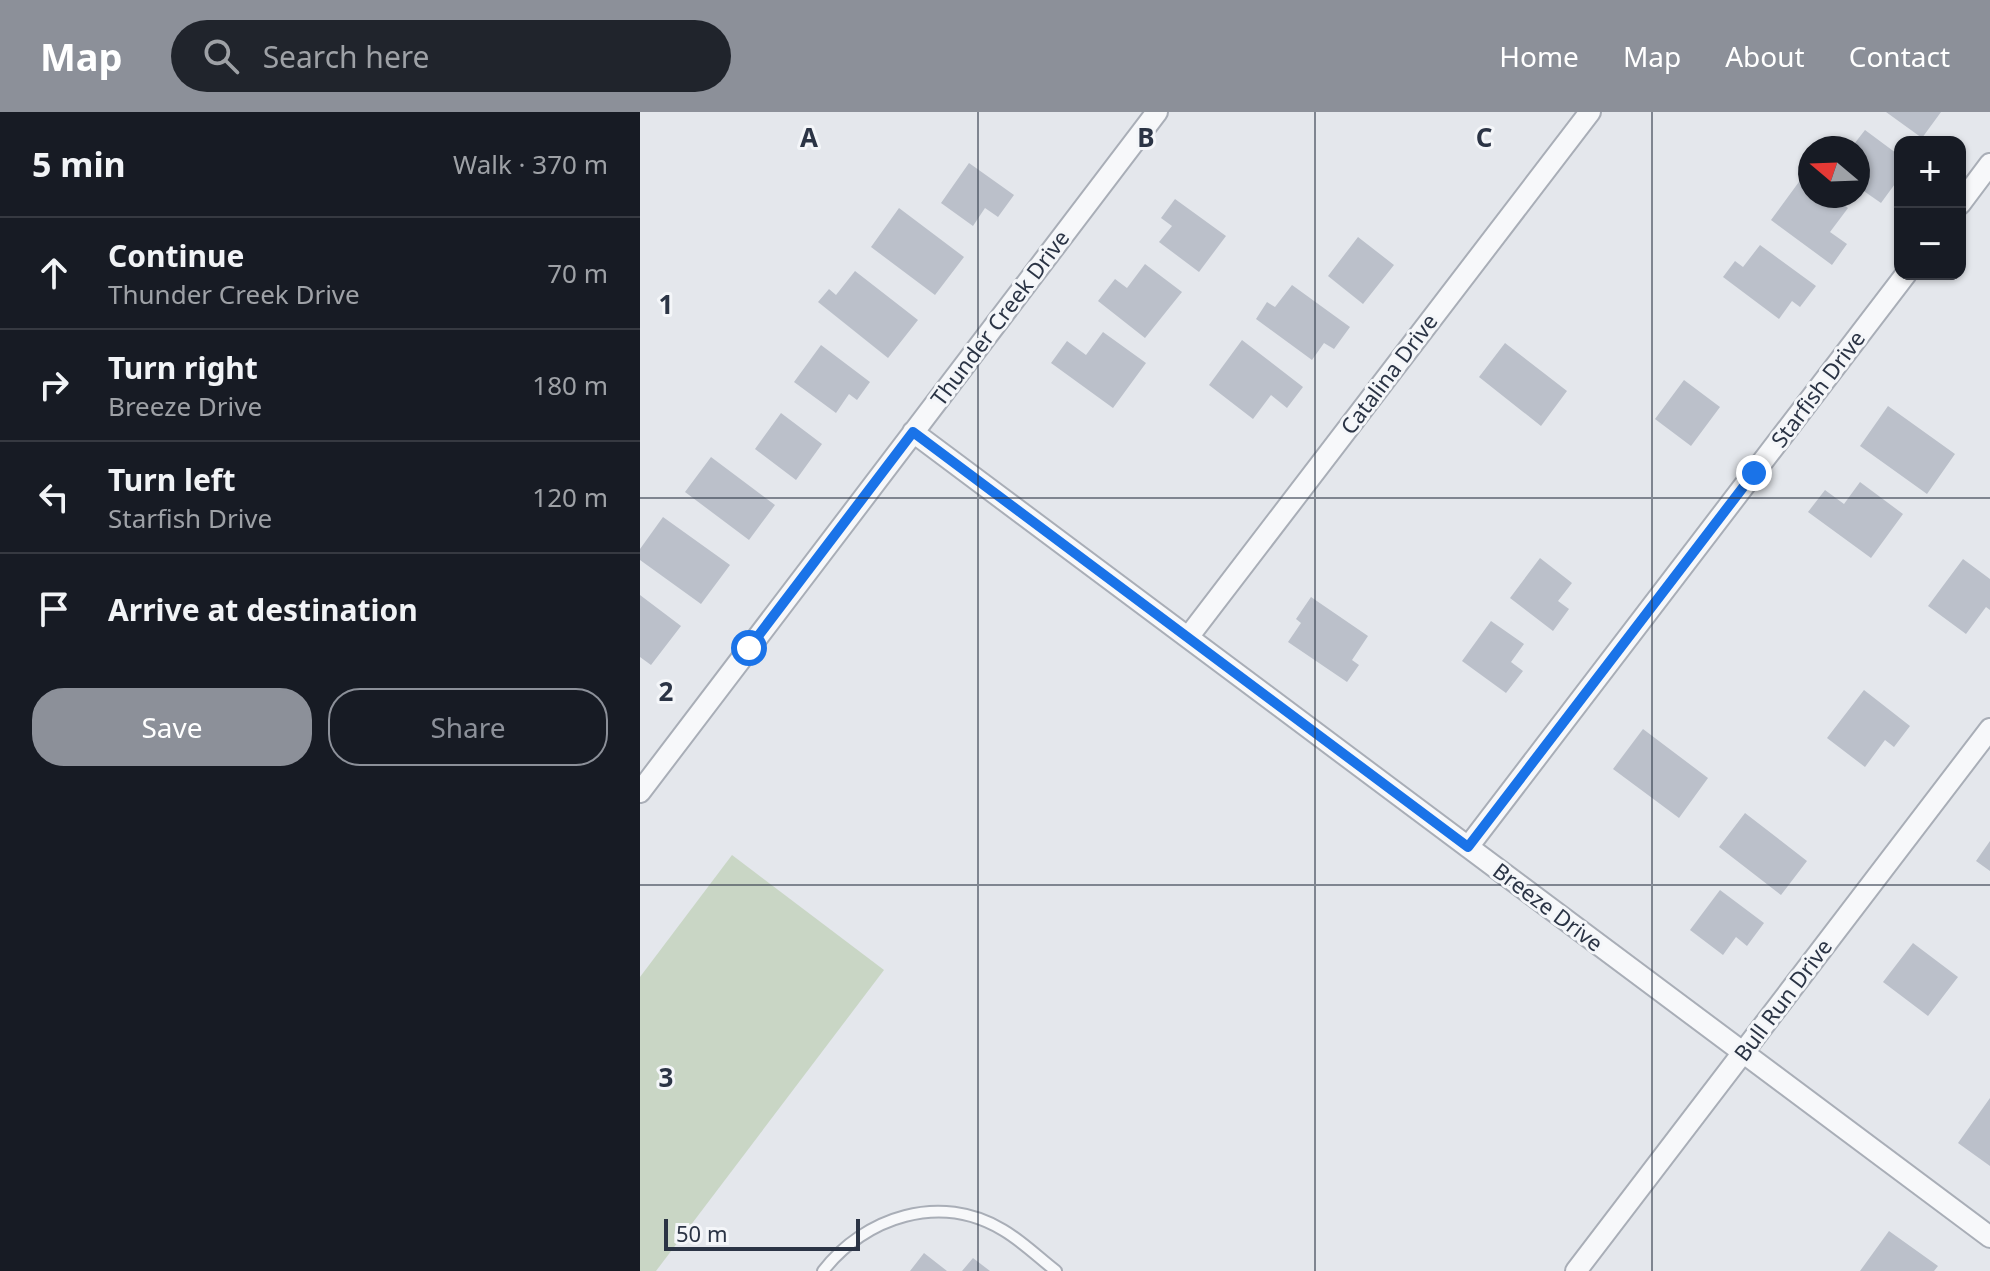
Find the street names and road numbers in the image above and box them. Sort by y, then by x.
street label: Thunder Creek Drive [923,223,1075,411]
street label: Catalina Drive [1333,307,1443,440]
street label: Starfish Drive [1763,324,1871,453]
street label: Breeze Drive [1487,855,1610,957]
street label: Bull Run Drive [1726,932,1838,1067]

